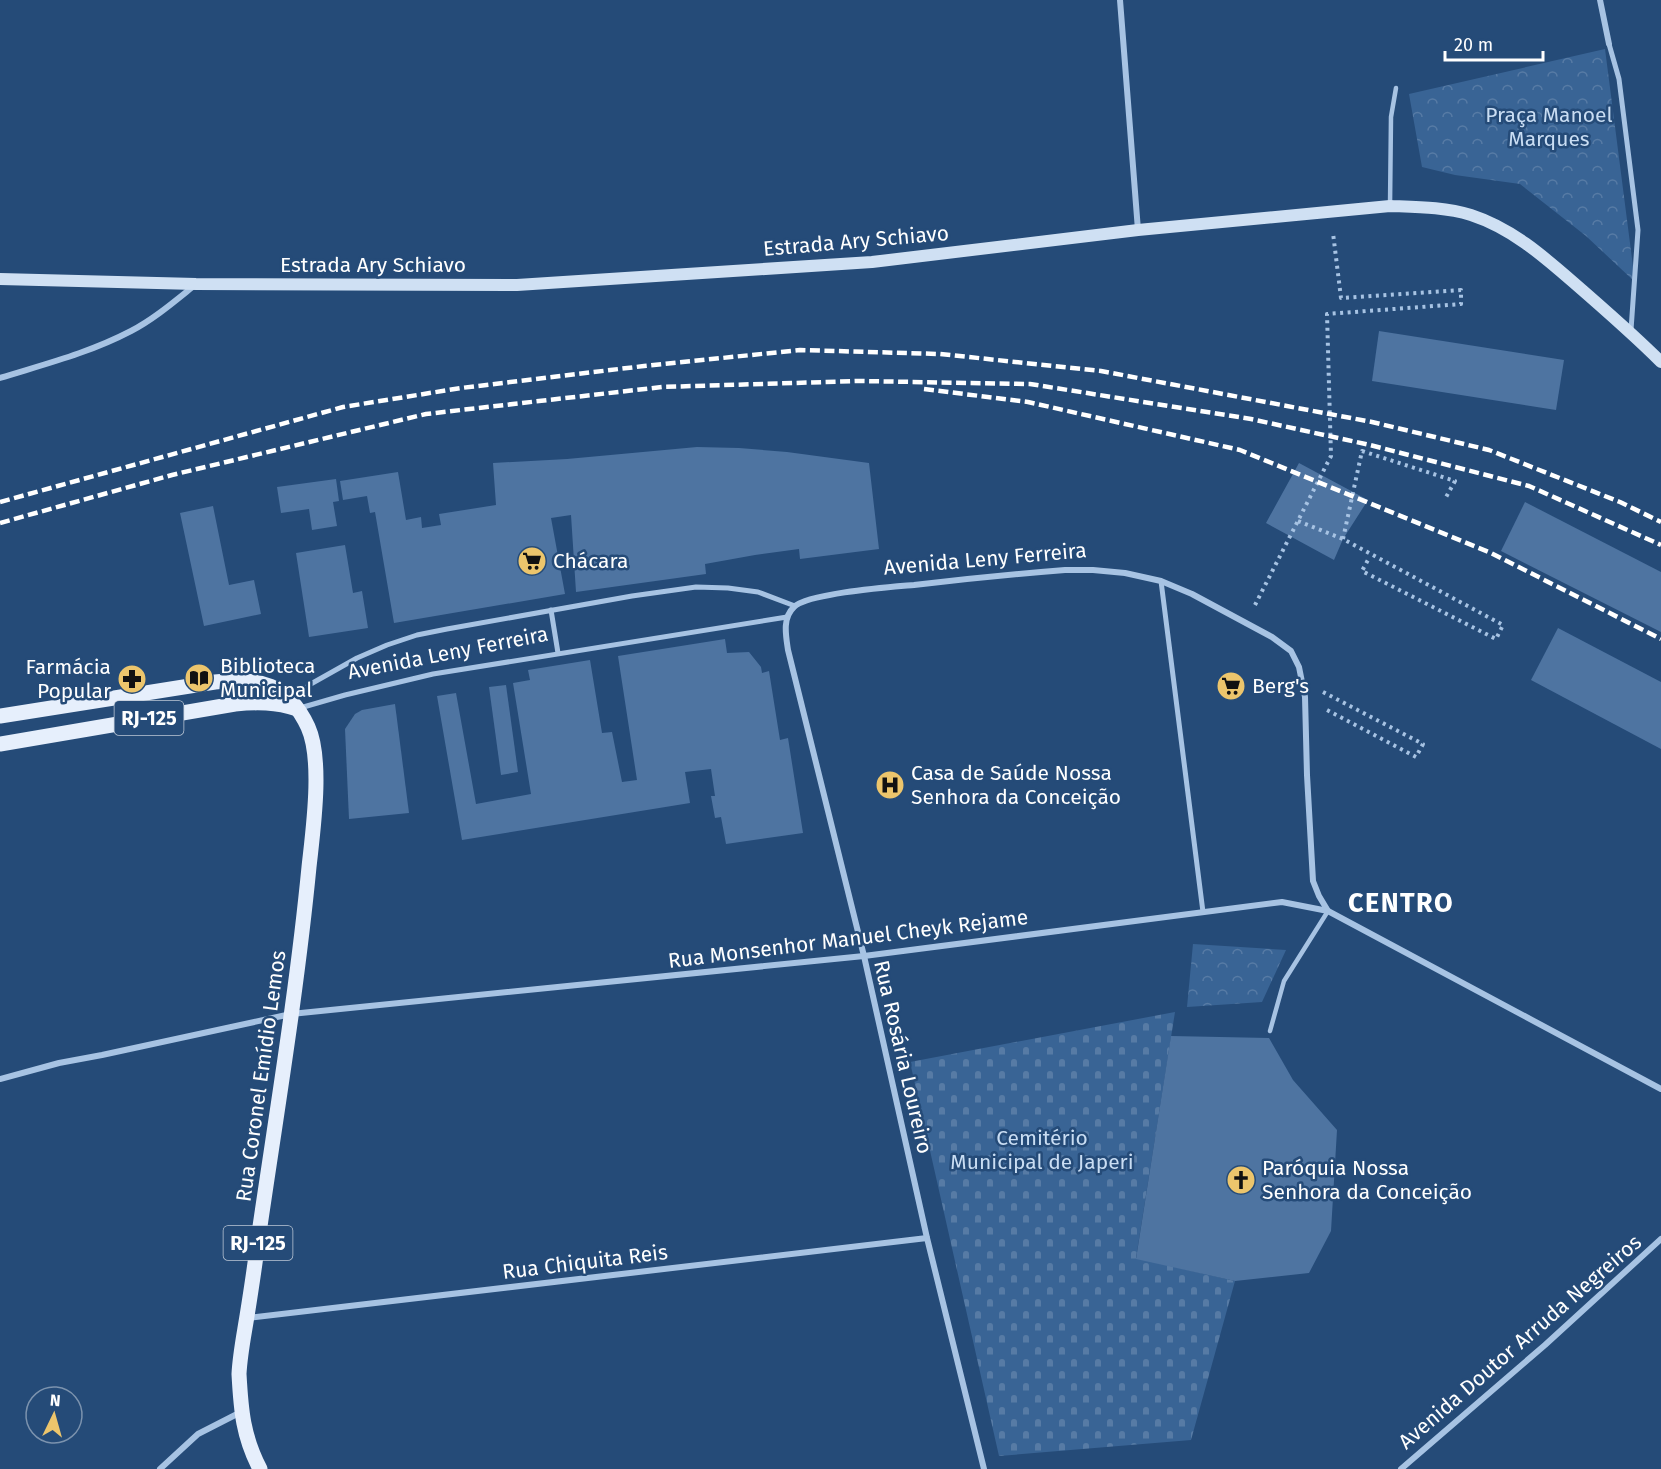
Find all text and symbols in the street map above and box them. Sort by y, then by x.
scale bar [1445,24,1542,62]
text: 20 m [1454,34,1493,56]
park label: Praça Manoel Marques [1485,102,1613,152]
street label: Estrada Ary Schiavo [762,220,950,262]
street label: Estrada Ary Schiavo [280,252,466,278]
street label: Avenida Leny Ferreira [882,537,1088,581]
supermarket icon: Chácara [516,545,548,577]
place label: Chácara [553,548,628,574]
street label: Avenida Leny Ferreira [346,621,550,685]
place label: Biblioteca Municipal [220,653,315,703]
place label: Farmácia Popular [26,654,111,704]
library icon: Biblioteca Municipal [183,662,215,694]
pharmacy icon: Farmácia Popular [116,663,148,695]
supermarket icon: Berg's [1215,670,1247,702]
place label: Berg's [1252,673,1309,699]
road number: RJ-125 [114,701,184,735]
place label: Casa de Saúde Nossa Senhora da Conceição [911,760,1121,810]
hospital icon: Casa de Saúde Nossa Senhora da Conceição [874,769,906,801]
district label: CENTRO [1348,887,1454,919]
street label: Rua Monsenhor Manuel Cheyk Rejame [667,904,1029,974]
street label: Rua Coronel Emídio Lemos [230,949,292,1203]
street label: Rua Rosária Loureiro [868,958,938,1156]
park label: Cemitério Municipal de Japeri [950,1125,1134,1175]
place label: Paróquia Nossa Senhora da Conceição [1262,1155,1472,1205]
church icon: Paróquia Nossa Senhora da Conceição [1225,1164,1257,1196]
road number: RJ-125 [224,1226,292,1260]
street label: Avenida Doutor Arruda Negreiros [1393,1229,1647,1455]
street label: Rua Chiquita Reis [501,1239,669,1285]
north arrow [24,1385,84,1445]
text: N [49,1391,61,1410]

